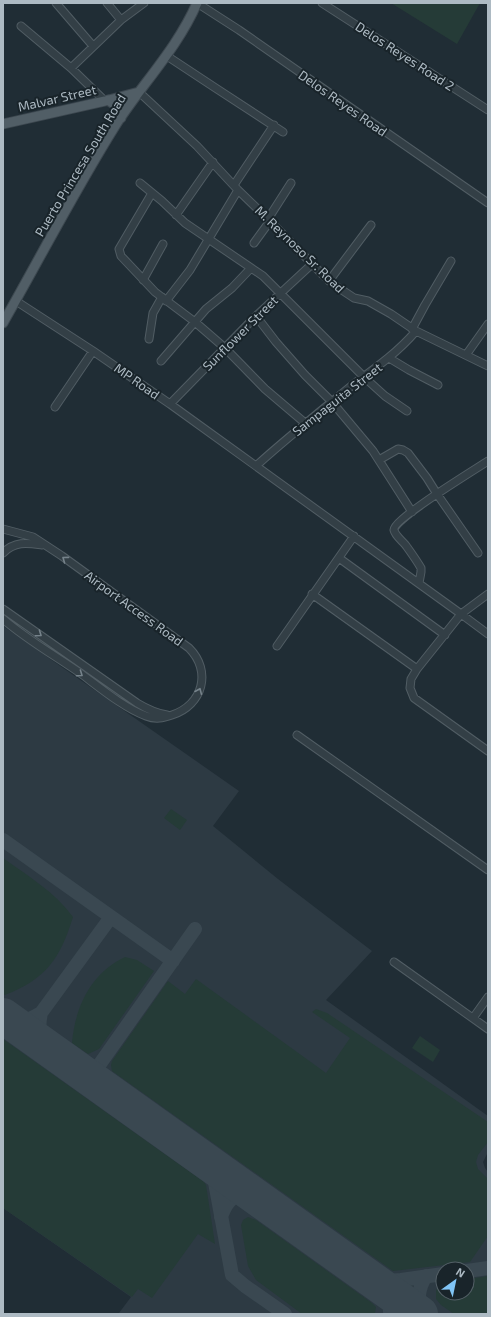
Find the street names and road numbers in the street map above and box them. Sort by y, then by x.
street label: Delos Reyes Road 2 [353,18,457,94]
street label: Delos Reyes Road [296,66,390,140]
street label: Malvar Street [16,81,98,115]
street label: Puerto Princesa South Road [31,91,129,239]
street label: M. Reynoso Sr. Road [252,202,348,296]
street label: Sunflower Street [199,292,281,374]
street label: Sampaguita Street [289,359,385,439]
street label: MP Road [111,360,163,402]
street label: Airport Access Road [82,567,186,649]

